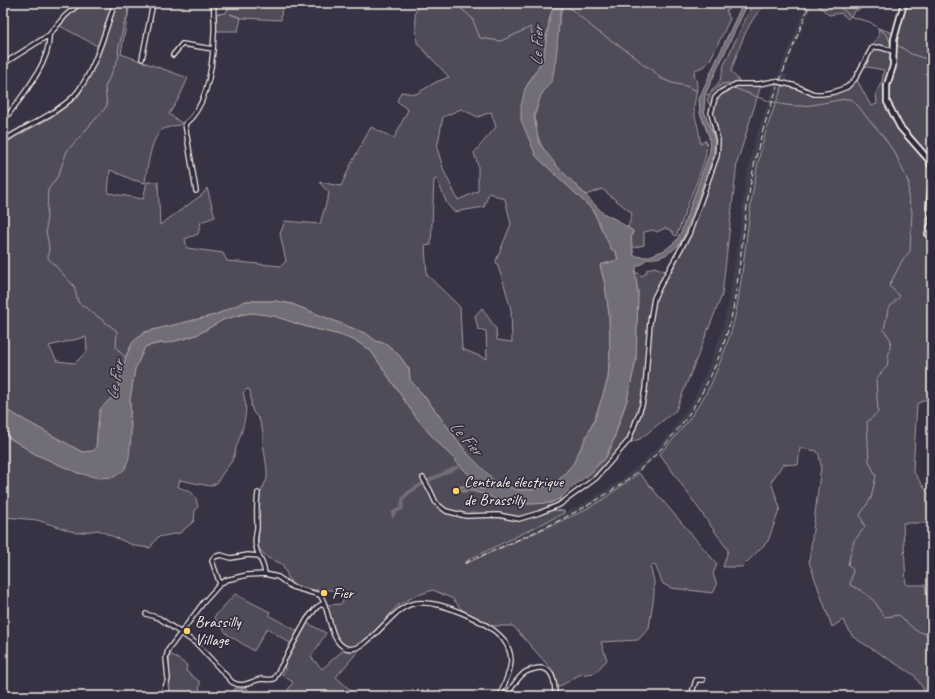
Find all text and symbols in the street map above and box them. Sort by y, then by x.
water label: Le Fier [526,23,548,66]
water label: Le Fier [101,356,129,401]
water label: Le Fier [445,416,489,462]
place label: Centrale électrique de Brassilly [464,472,565,510]
marker: Centrale électrique de Brassilly [451,486,461,496]
place label: Fier [332,583,356,603]
marker: Fier [319,588,329,598]
place label: Brassilly Village [195,612,242,650]
marker: Brassilly Village [182,626,192,636]

